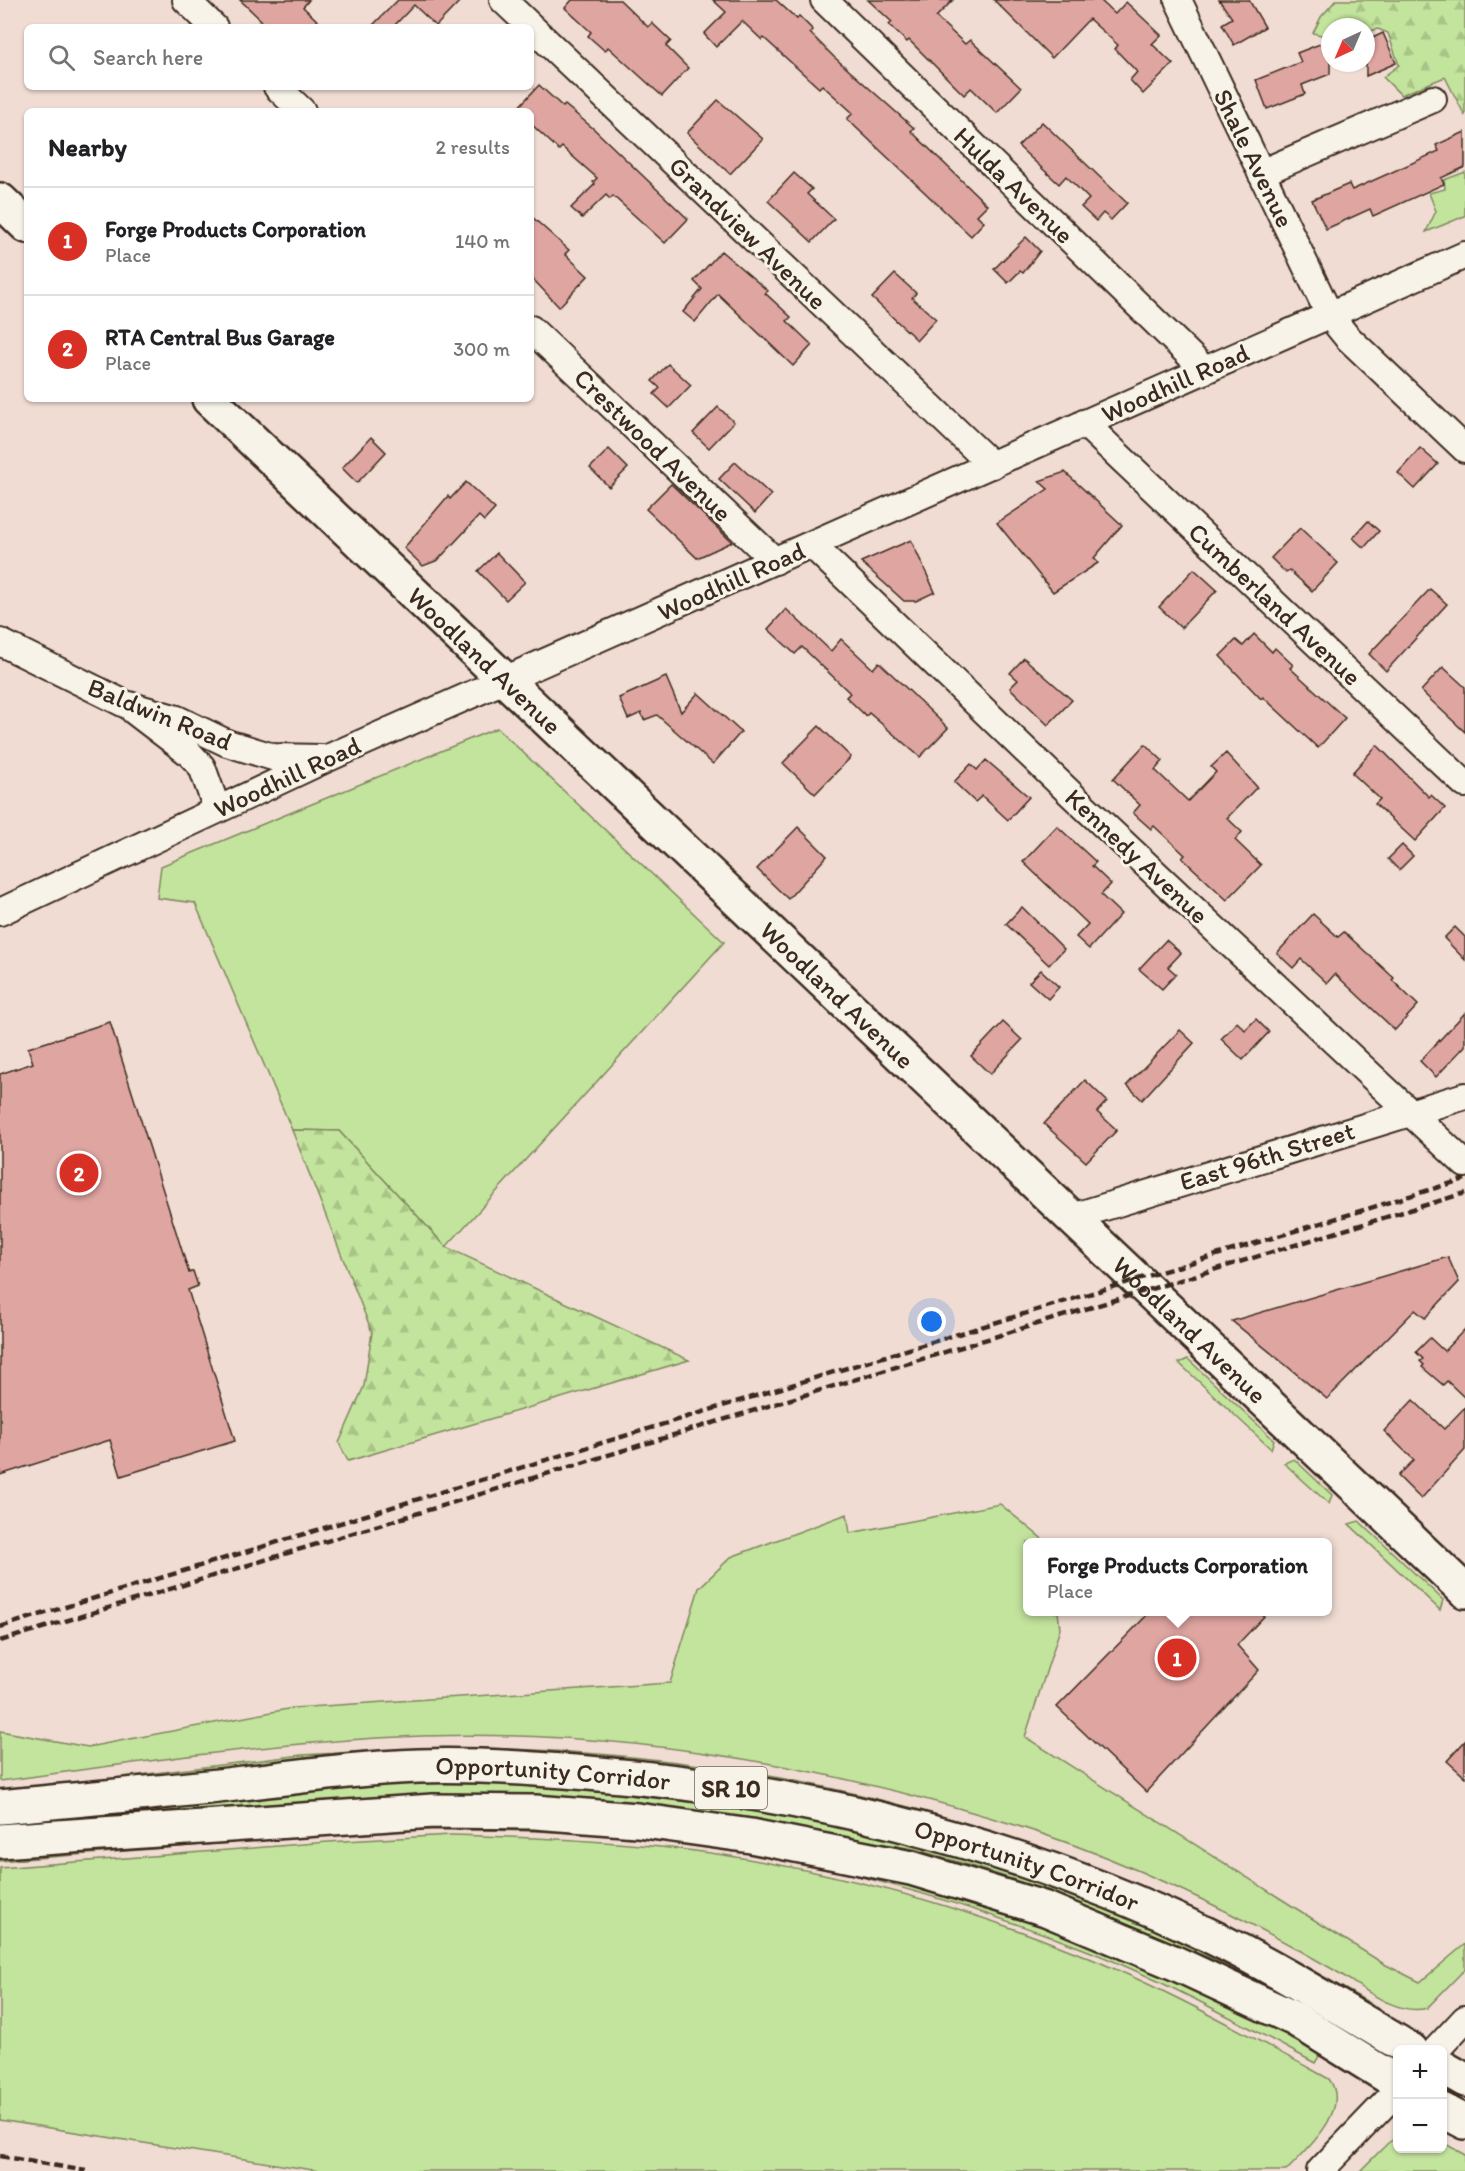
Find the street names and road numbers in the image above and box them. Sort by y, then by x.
street label: Shale Avenue [1207,83,1301,233]
street label: Hulda Avenue [947,120,1081,250]
street label: Grandview Avenue [662,150,834,316]
street label: Woodhill Road [1096,336,1254,430]
street label: Crestwood Avenue [567,362,739,528]
street label: Cumberland Avenue [1182,516,1368,692]
street label: Woodhill Road [652,534,810,628]
street label: Woodland Avenue [401,580,568,741]
street label: Baldwin Road [83,671,237,758]
street label: Woodhill Road [209,729,366,825]
street label: Kennedy Avenue [1059,781,1215,931]
street label: Woodland Avenue [753,914,921,1076]
street label: East 96th Street [1176,1114,1359,1198]
street label: Woodland Avenue [1106,1249,1273,1410]
street label: Opportunity Corridor [435,1749,672,1797]
road number: SR 10 [695,1767,767,1809]
street label: Opportunity Corridor [911,1812,1144,1918]

